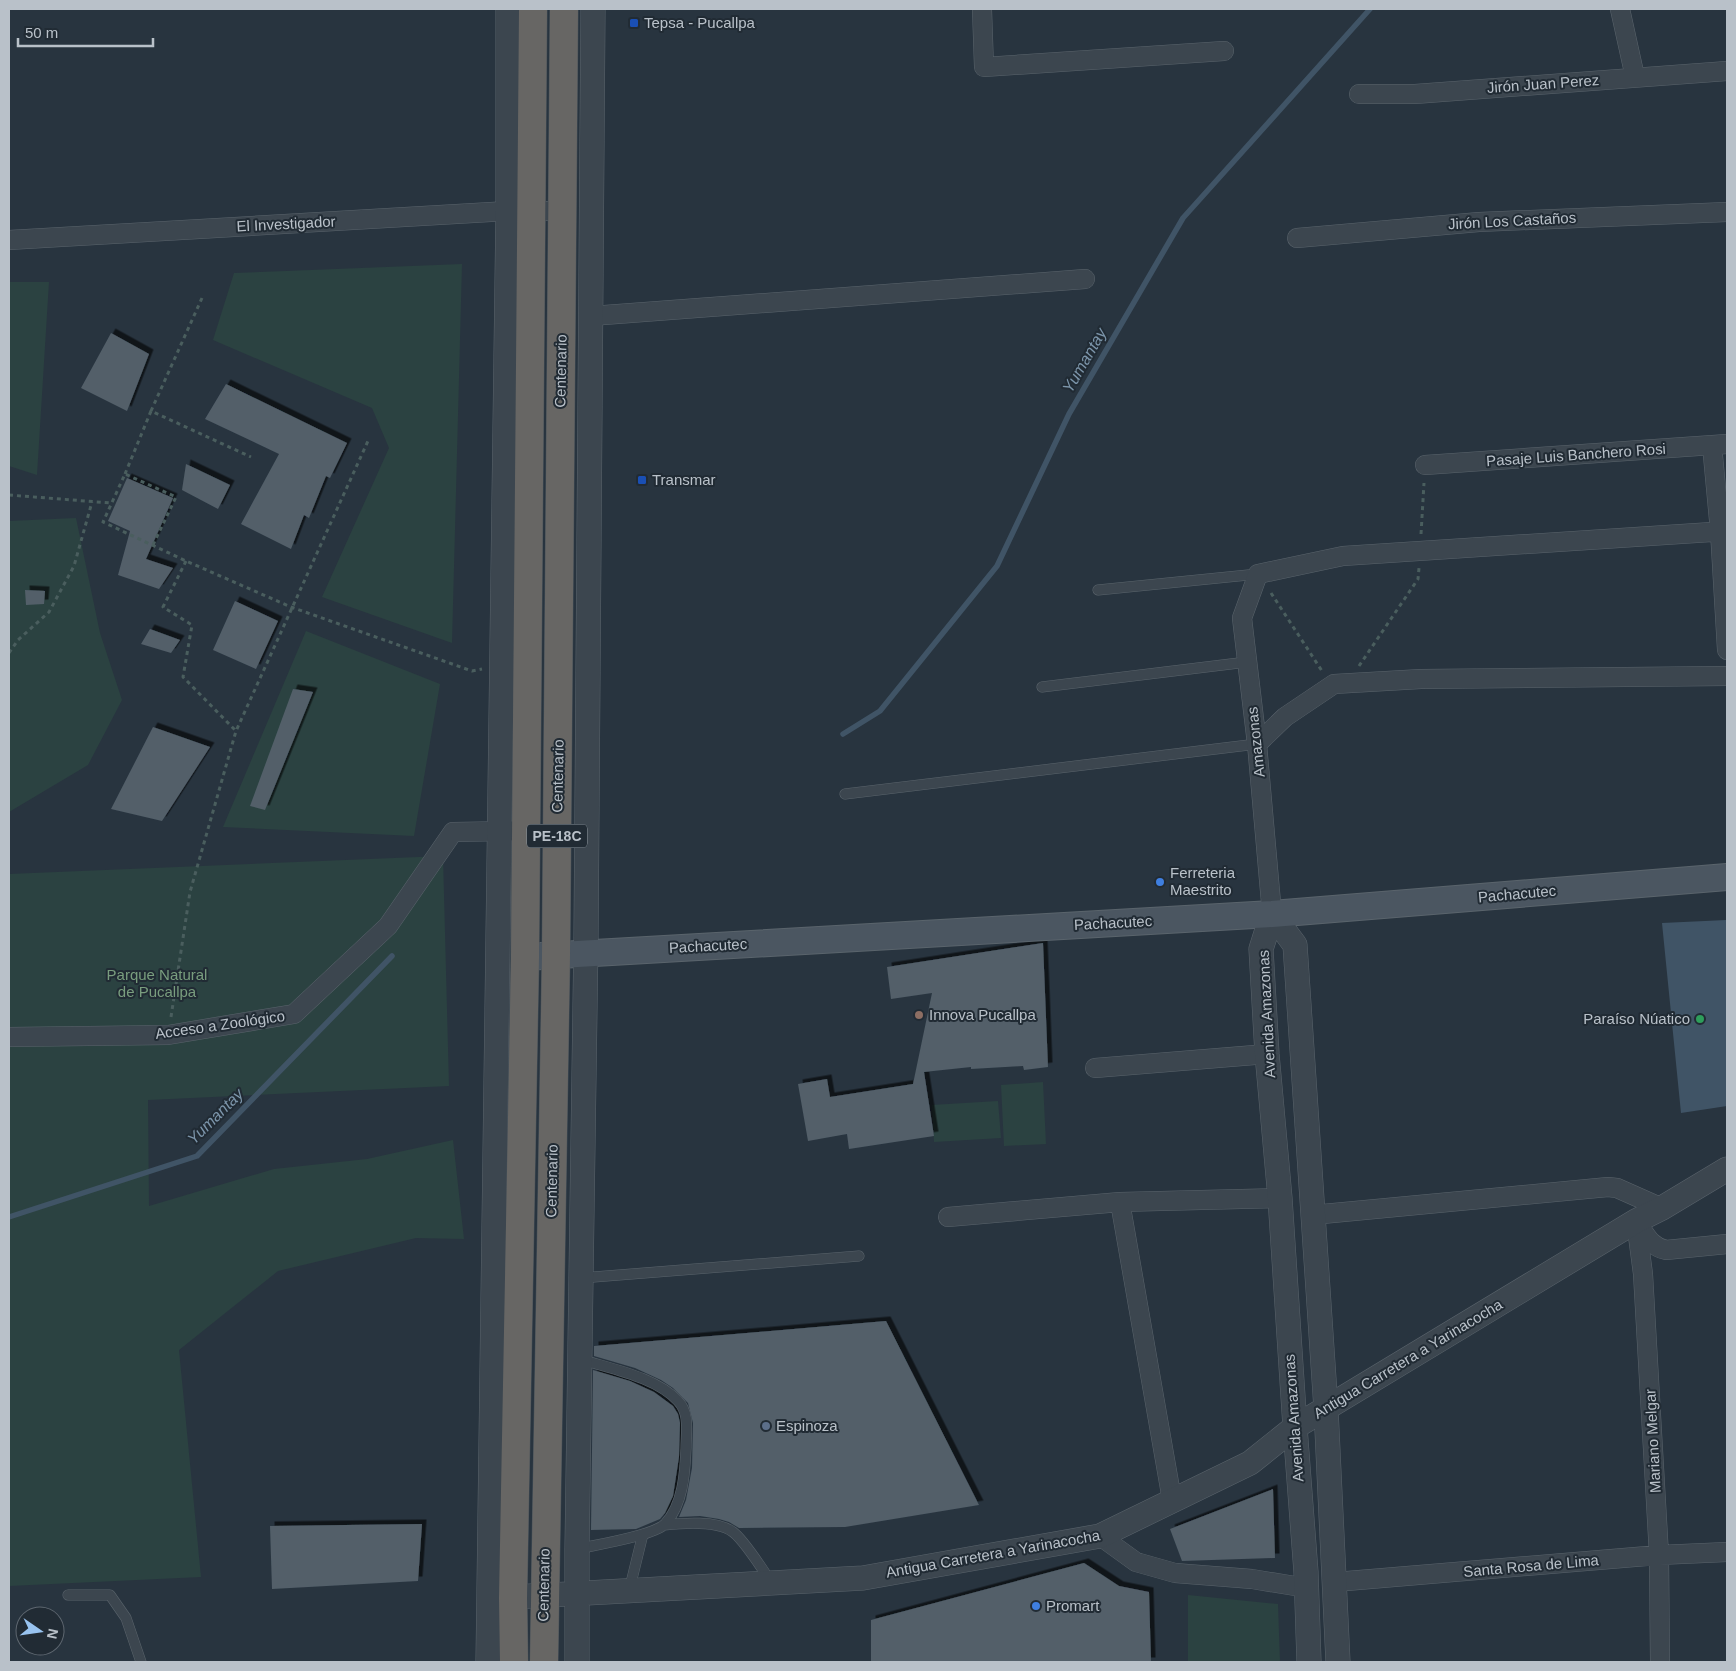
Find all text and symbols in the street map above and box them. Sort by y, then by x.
place label: Tepsa - Pucallpa [644,14,756,31]
scale bar [18,15,152,47]
marker: Tepsa - Pucallpa [628,17,640,29]
text: 50 m [25,24,58,41]
street label: Jirón Juan Perez [1486,71,1600,96]
street label: Jirón Los Castaños [1447,209,1577,232]
street label: El Investigador [236,212,336,235]
water label: Yumantay [1059,324,1110,395]
street label: Centenario [551,334,570,408]
street label: Pasaje Luis Banchero Rosi [1486,440,1666,469]
place label: Transmar [652,471,716,488]
marker: Transmar [636,474,648,486]
street label: Amazonas [1243,706,1268,778]
street label: Centenario [548,739,567,813]
road number: PE-18C [527,824,587,848]
place label: Ferreteria Maestrito [1170,864,1236,898]
marker: Ferreteria Maestrito [1154,876,1166,888]
street label: Pachacutec [1477,882,1557,905]
street label: Pachacutec [1073,912,1153,933]
street label: Pachacutec [668,935,748,956]
street label: Avenida Amazonas [1255,950,1278,1078]
park label: Parque Natural de Pucallpa [107,966,207,1000]
place label: Innova Pucallpa [929,1006,1036,1023]
street label: Acceso a Zoológico [154,1007,286,1042]
marker: Innova Pucallpa [913,1009,925,1021]
place label: Paraíso Núatico [1583,1010,1690,1027]
marker: Paraíso Núatico [1694,1013,1706,1025]
water label: Yumantay [184,1084,247,1148]
street label: Centenario [542,1144,561,1218]
street label: Antigua Carretera a Yarinacocha [1310,1295,1506,1422]
street label: Avenida Amazonas [1281,1354,1306,1483]
street label: Mariano Melgar [1641,1389,1664,1494]
place label: Espinoza [776,1417,838,1434]
marker: Espinoza [760,1420,772,1432]
street label: Antigua Carretera a Yarinacocha [885,1526,1102,1581]
street label: Centenario [534,1548,553,1622]
street label: Santa Rosa de Lima [1463,1551,1600,1580]
place label: Promart [1046,1597,1100,1614]
marker: Promart [1030,1600,1042,1612]
north arrow [15,1606,65,1656]
text: N [44,1627,62,1641]

